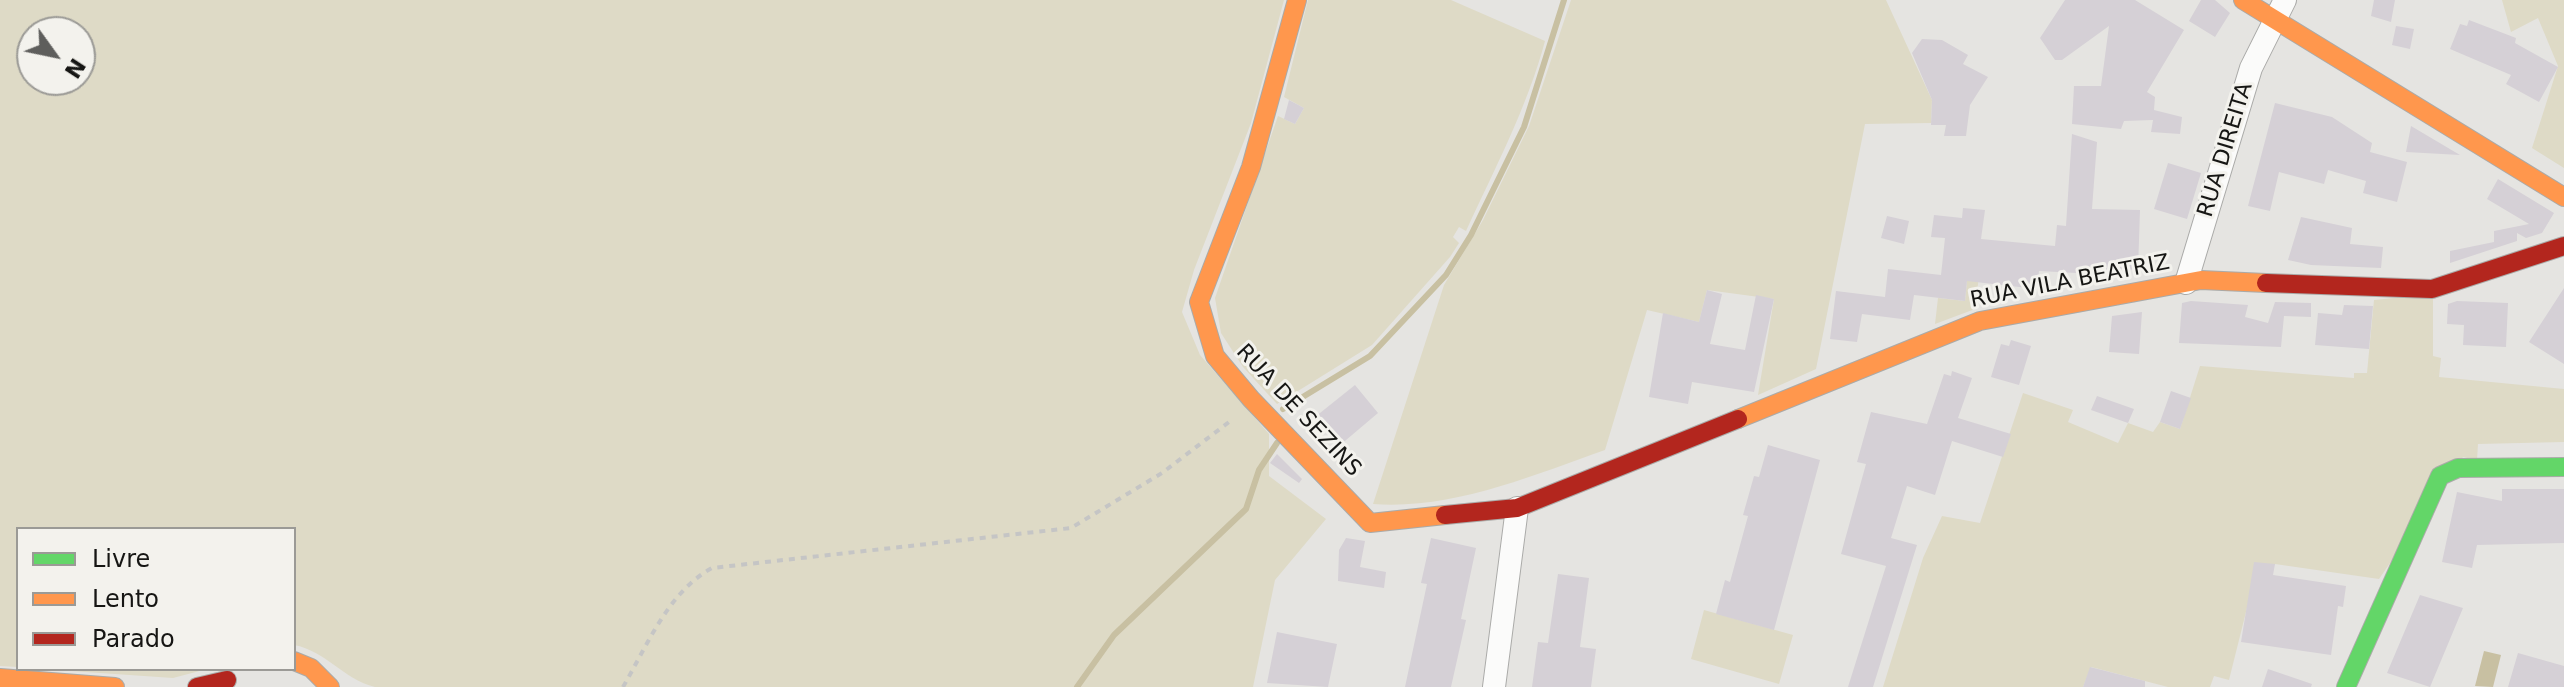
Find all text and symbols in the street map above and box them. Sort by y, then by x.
north arrow [16,16,96,96]
text: N [59,54,90,83]
street label: RUA DIREITA [2193,80,2259,220]
street label: RUA VILA BEATRIZ [1968,250,2172,314]
street label: RUA DE SEZINS [1230,339,1366,483]
legend [16,527,296,671]
text: Livre [92,545,150,573]
text: Lento [92,585,159,613]
text: Parado [92,625,175,653]

